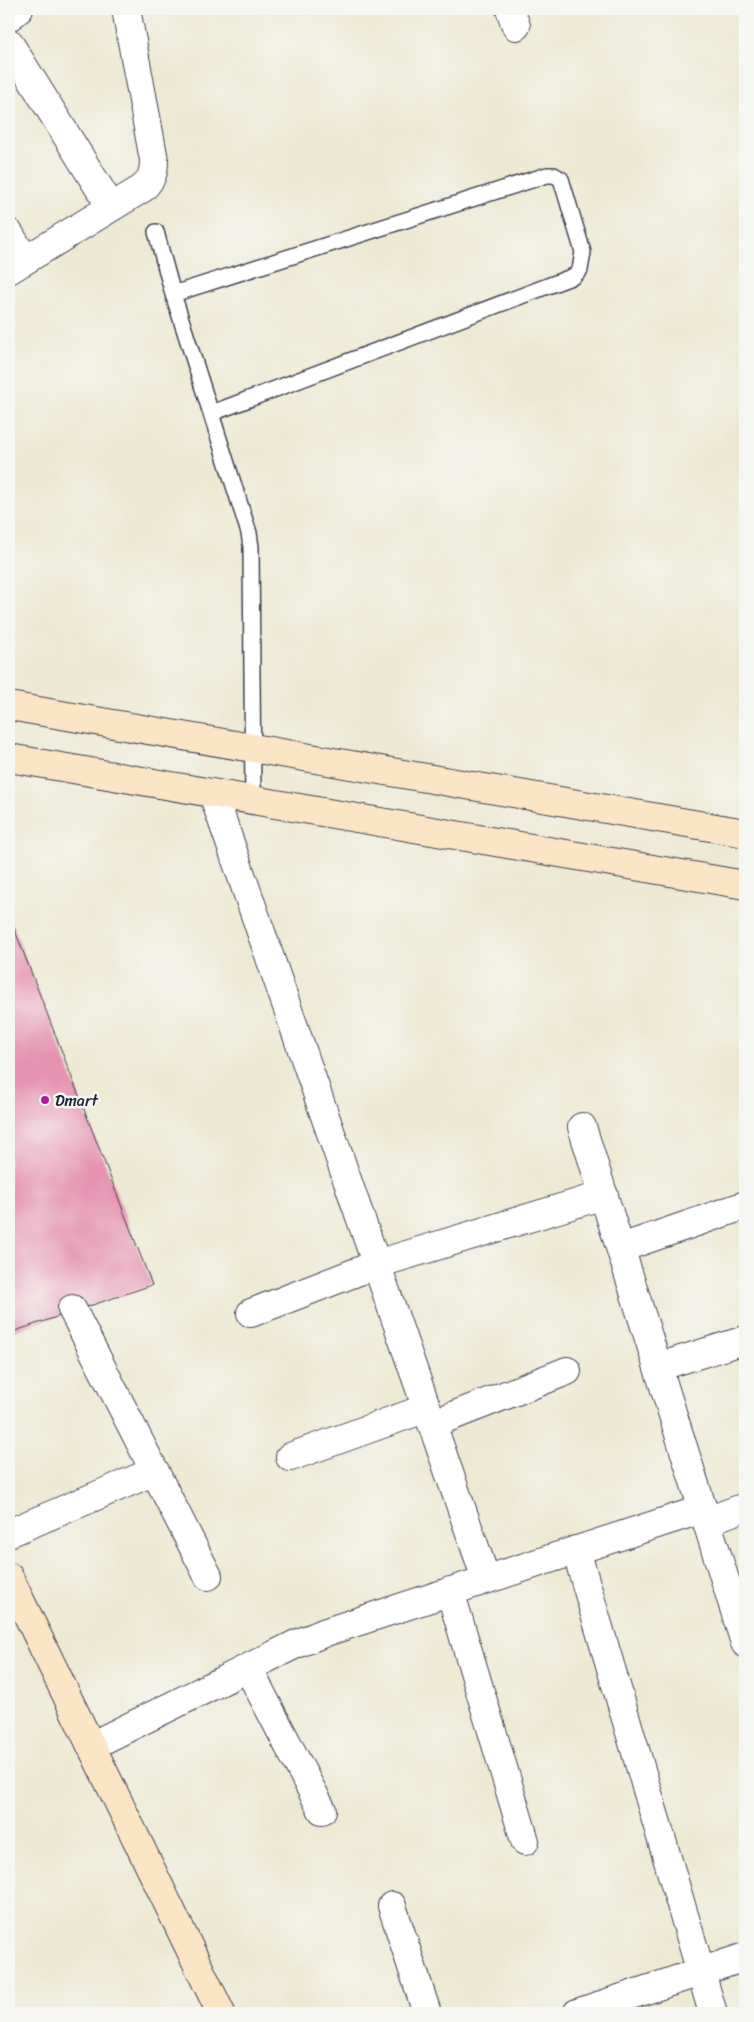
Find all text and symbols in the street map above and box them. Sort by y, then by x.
place label: Dmart [55,1086,98,1115]
marker: Dmart [39,1094,51,1106]

